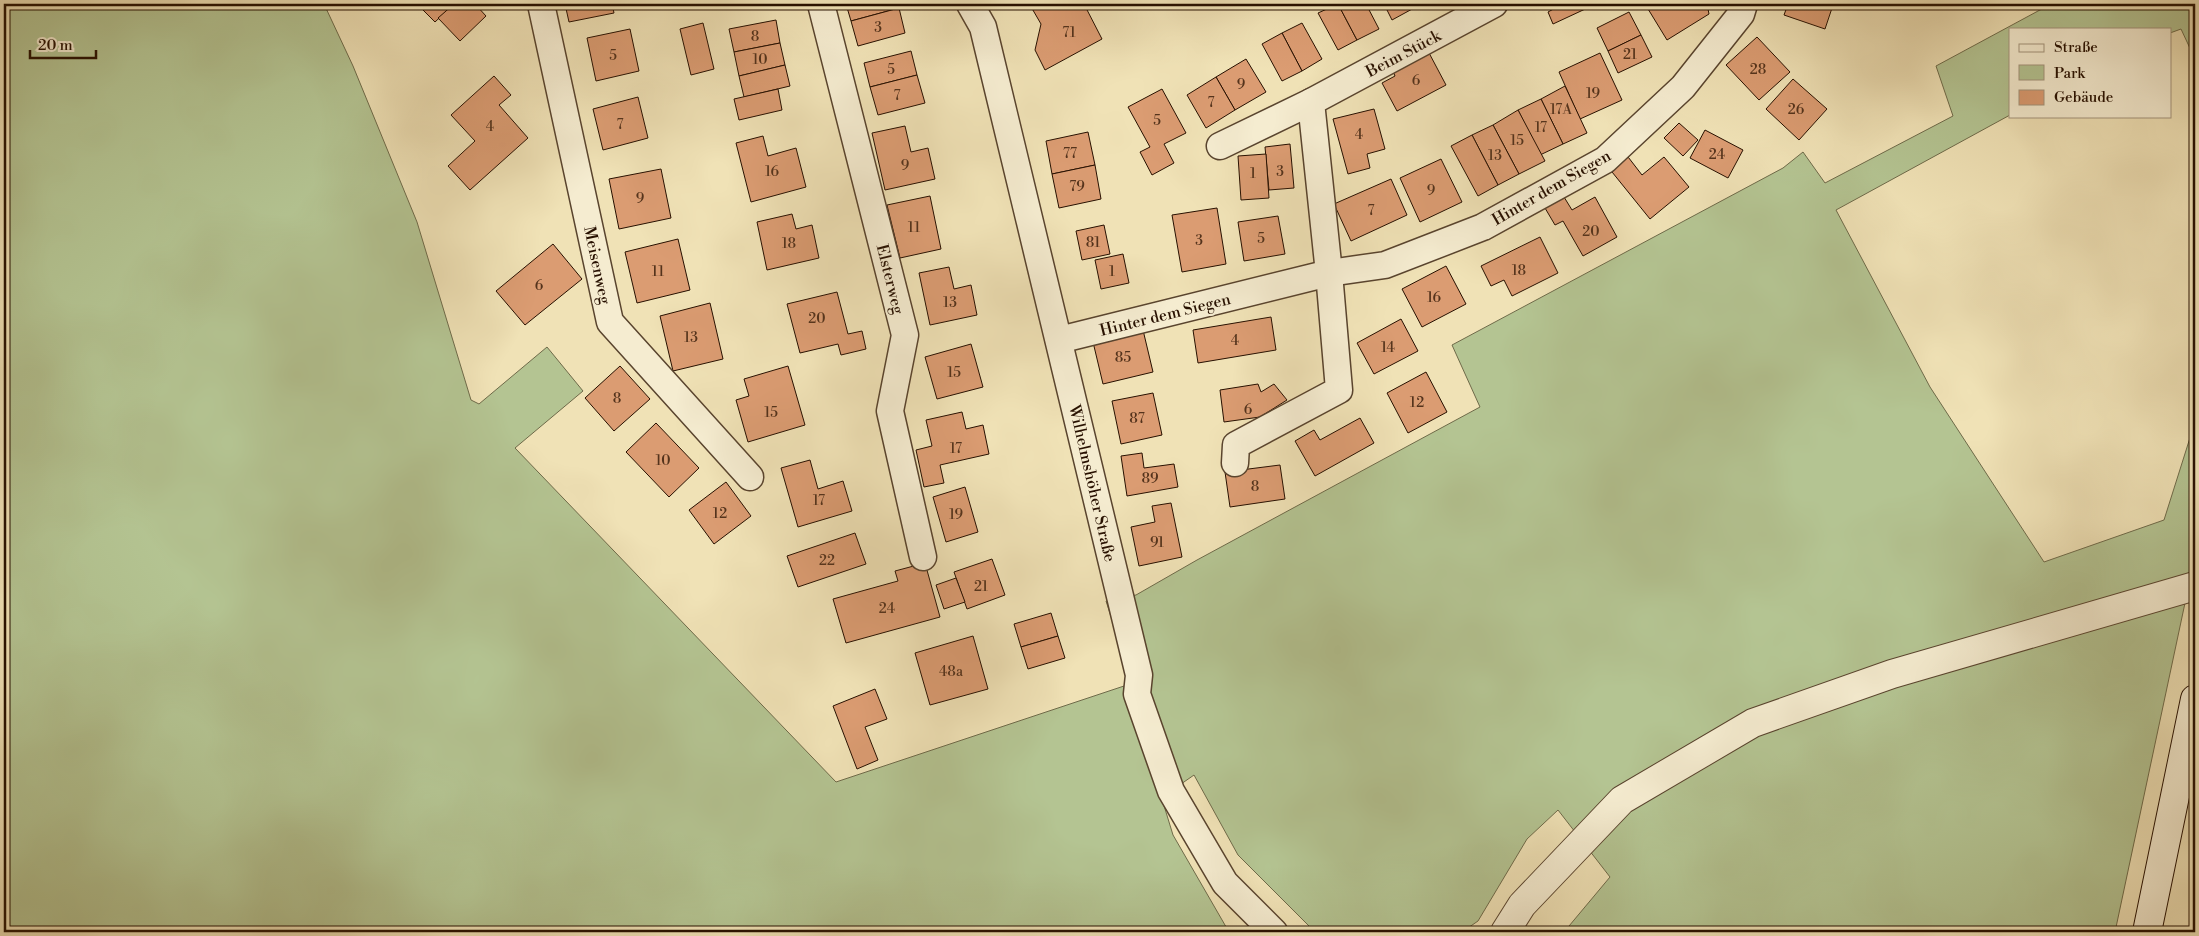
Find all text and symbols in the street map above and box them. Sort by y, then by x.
house number: 3 [874,19,882,37]
house number: 71 [1062,24,1076,42]
street label: Beim Stück [1362,25,1446,83]
scale bar [30,28,96,60]
house number: 8 [751,28,759,46]
legend [2009,28,2172,118]
text: 20 m [38,36,73,55]
text: Straße [2054,38,2098,57]
house number: 21 [1623,46,1637,64]
house number: 5 [609,47,617,65]
house number: 10 [753,51,767,69]
house number: 5 [887,61,895,79]
house number: 28 [1750,61,1766,79]
text: Park [2054,64,2086,83]
house number: 6 [1412,72,1421,90]
house number: 9 [1237,76,1245,94]
house number: 19 [1586,85,1600,103]
house number: 7 [893,87,901,105]
text: Gebäude [2054,88,2113,107]
house number: 7 [1207,94,1215,112]
house number: 17A [1550,101,1572,119]
house number: 26 [1788,101,1805,119]
house number: 5 [1153,112,1161,130]
house number: 7 [616,116,624,134]
house number: 4 [486,118,494,136]
house number: 17 [1535,119,1547,137]
house number: 4 [1355,126,1363,144]
house number: 15 [1510,132,1524,150]
house number: 77 [1063,145,1077,163]
street label: Hinter dem Siegen [1488,145,1615,230]
house number: 24 [1709,146,1725,164]
house number: 13 [1488,147,1502,165]
house number: 9 [901,157,909,175]
house number: 16 [765,163,780,181]
house number: 3 [1276,163,1284,181]
house number: 1 [1250,165,1256,183]
house number: 79 [1069,178,1085,196]
house number: 9 [1427,182,1435,200]
house number: 9 [636,190,644,208]
house number: 7 [1367,202,1375,220]
house number: 11 [908,219,920,237]
house number: 20 [1582,223,1600,241]
street label: Meisenweg [579,224,615,307]
house number: 5 [1257,230,1265,248]
house number: 3 [1195,232,1203,250]
house number: 81 [1086,234,1100,252]
house number: 18 [782,235,796,253]
street label: Elsterweg [872,242,909,317]
house number: 18 [1512,262,1526,280]
house number: 11 [652,263,664,281]
house number: 1 [1109,263,1115,281]
house number: 6 [535,277,544,295]
street label: Hinter dem Siegen [1098,289,1233,341]
house number: 16 [1427,289,1442,307]
house number: 13 [943,294,957,312]
house number: 20 [808,310,826,328]
house number: 13 [684,329,698,347]
house number: 4 [1231,332,1239,350]
house number: 14 [1381,339,1395,357]
house number: 85 [1115,349,1131,367]
house number: 15 [947,364,961,382]
house number: 8 [613,390,621,408]
house number: 12 [1410,394,1424,412]
house number: 6 [1244,401,1253,419]
street label: Wilhelmshöher Straße [1064,402,1120,564]
house number: 15 [764,404,778,422]
house number: 87 [1129,410,1145,428]
house number: 17 [950,440,962,458]
house number: 10 [656,452,670,470]
house number: 89 [1141,470,1159,488]
house number: 8 [1251,478,1259,496]
house number: 17 [813,492,825,510]
house number: 12 [713,505,727,523]
house number: 19 [949,506,963,524]
house number: 91 [1150,534,1164,552]
house number: 22 [819,552,835,570]
house number: 21 [974,578,988,596]
house number: 24 [879,600,895,618]
house number: 48a [939,663,964,681]

